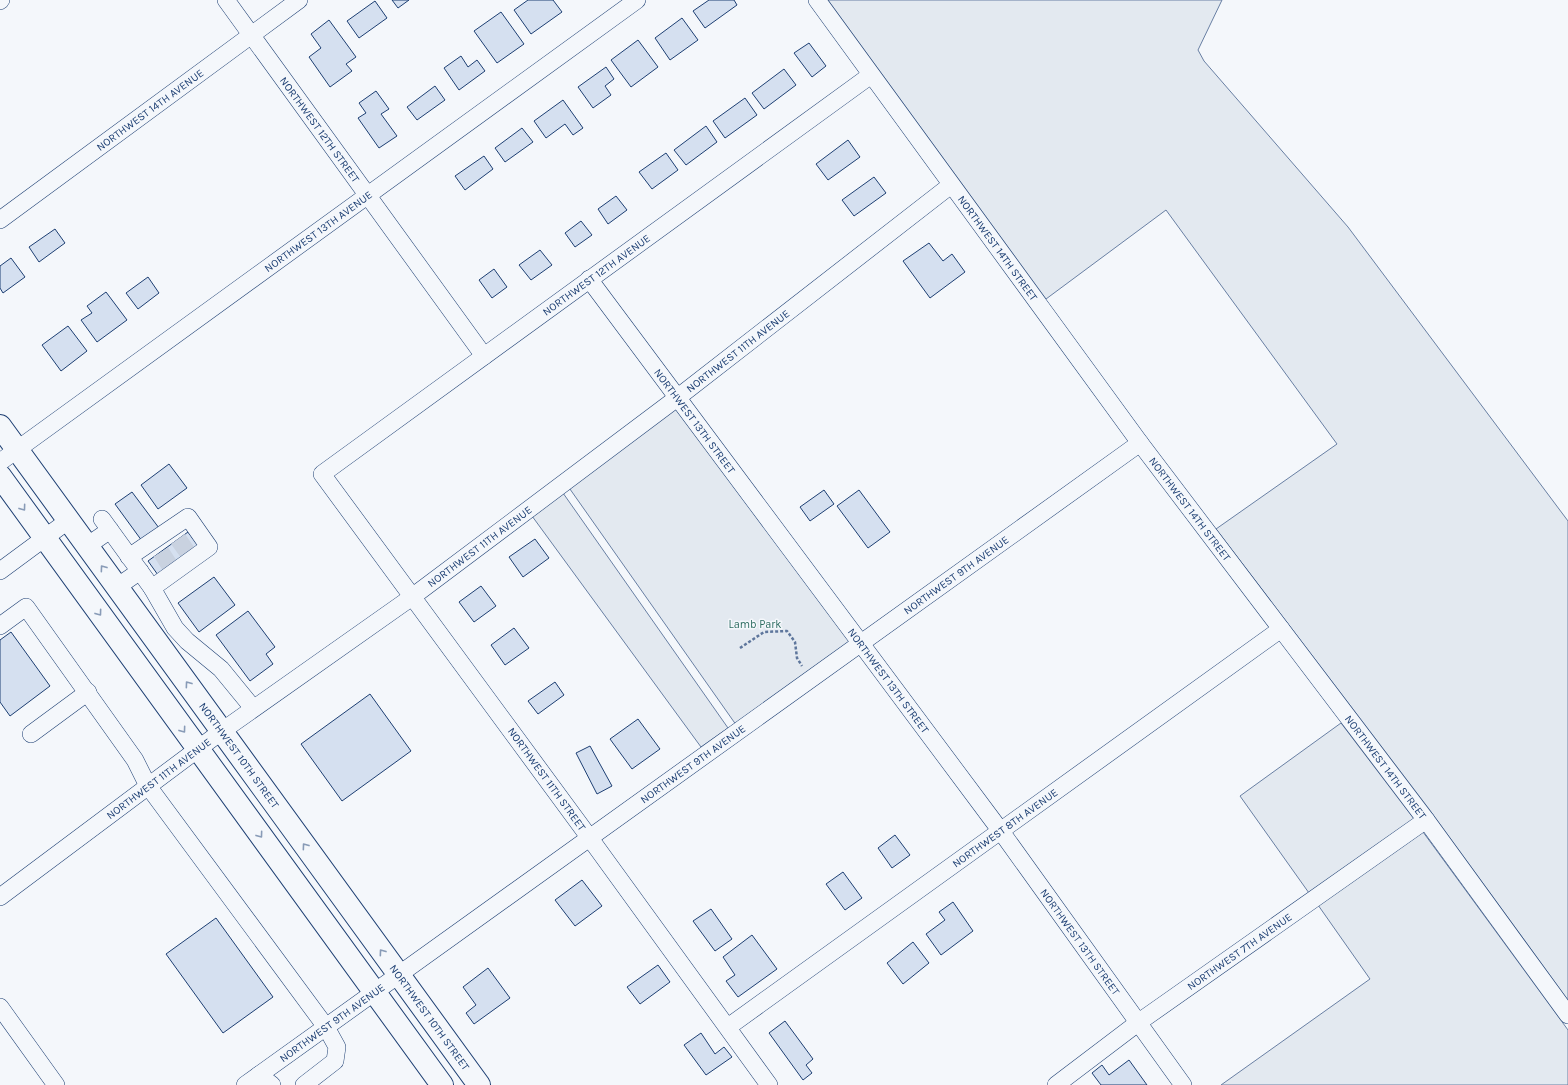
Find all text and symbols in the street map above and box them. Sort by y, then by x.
street label: NORTHWEST 14TH AVENUE [94,67,206,154]
street label: NORTHWEST 12TH STREET [277,74,362,186]
street label: NORTHWEST 13TH AVENUE [262,188,375,275]
street label: NORTHWEST 14TH STREET [955,193,1040,304]
street label: NORTHWEST 12TH AVENUE [540,232,653,319]
street label: NORTHWEST 11TH AVENUE [684,307,792,395]
street label: NORTHWEST 13TH STREET [651,366,738,477]
street label: NORTHWEST 14TH STREET [1146,455,1234,564]
one-way arrow [18,503,25,510]
street label: NORTHWEST 11TH AVENUE [425,503,534,590]
street label: NORTHWEST 9TH AVENUE [901,533,1011,617]
one-way arrow [101,565,108,572]
one-way arrow [94,609,102,616]
park label: Lamb Park [729,618,781,631]
street label: NORTHWEST 13TH STREET [845,626,932,736]
one-way arrow [186,682,193,689]
street label: NORTHWEST 10TH STREET [196,700,282,811]
street label: NORTHWEST 14TH STREET [1342,713,1429,822]
street label: NORTHWEST 9TH AVENUE [638,722,748,806]
street label: NORTHWEST 11TH STREET [505,725,589,834]
one-way arrow [178,726,186,733]
street label: NORTHWEST 11TH AVENUE [104,736,214,822]
street label: NORTHWEST 8TH AVENUE [950,786,1060,870]
one-way arrow [255,831,263,838]
one-way arrow [303,844,310,851]
street label: NORTHWEST 13TH STREET [1037,886,1123,998]
street label: NORTHWEST 7TH AVENUE [1185,910,1295,993]
one-way arrow [379,949,386,956]
street label: NORTHWEST 10TH STREET [387,962,472,1073]
street label: NORTHWEST 9TH AVENUE [277,981,387,1065]

